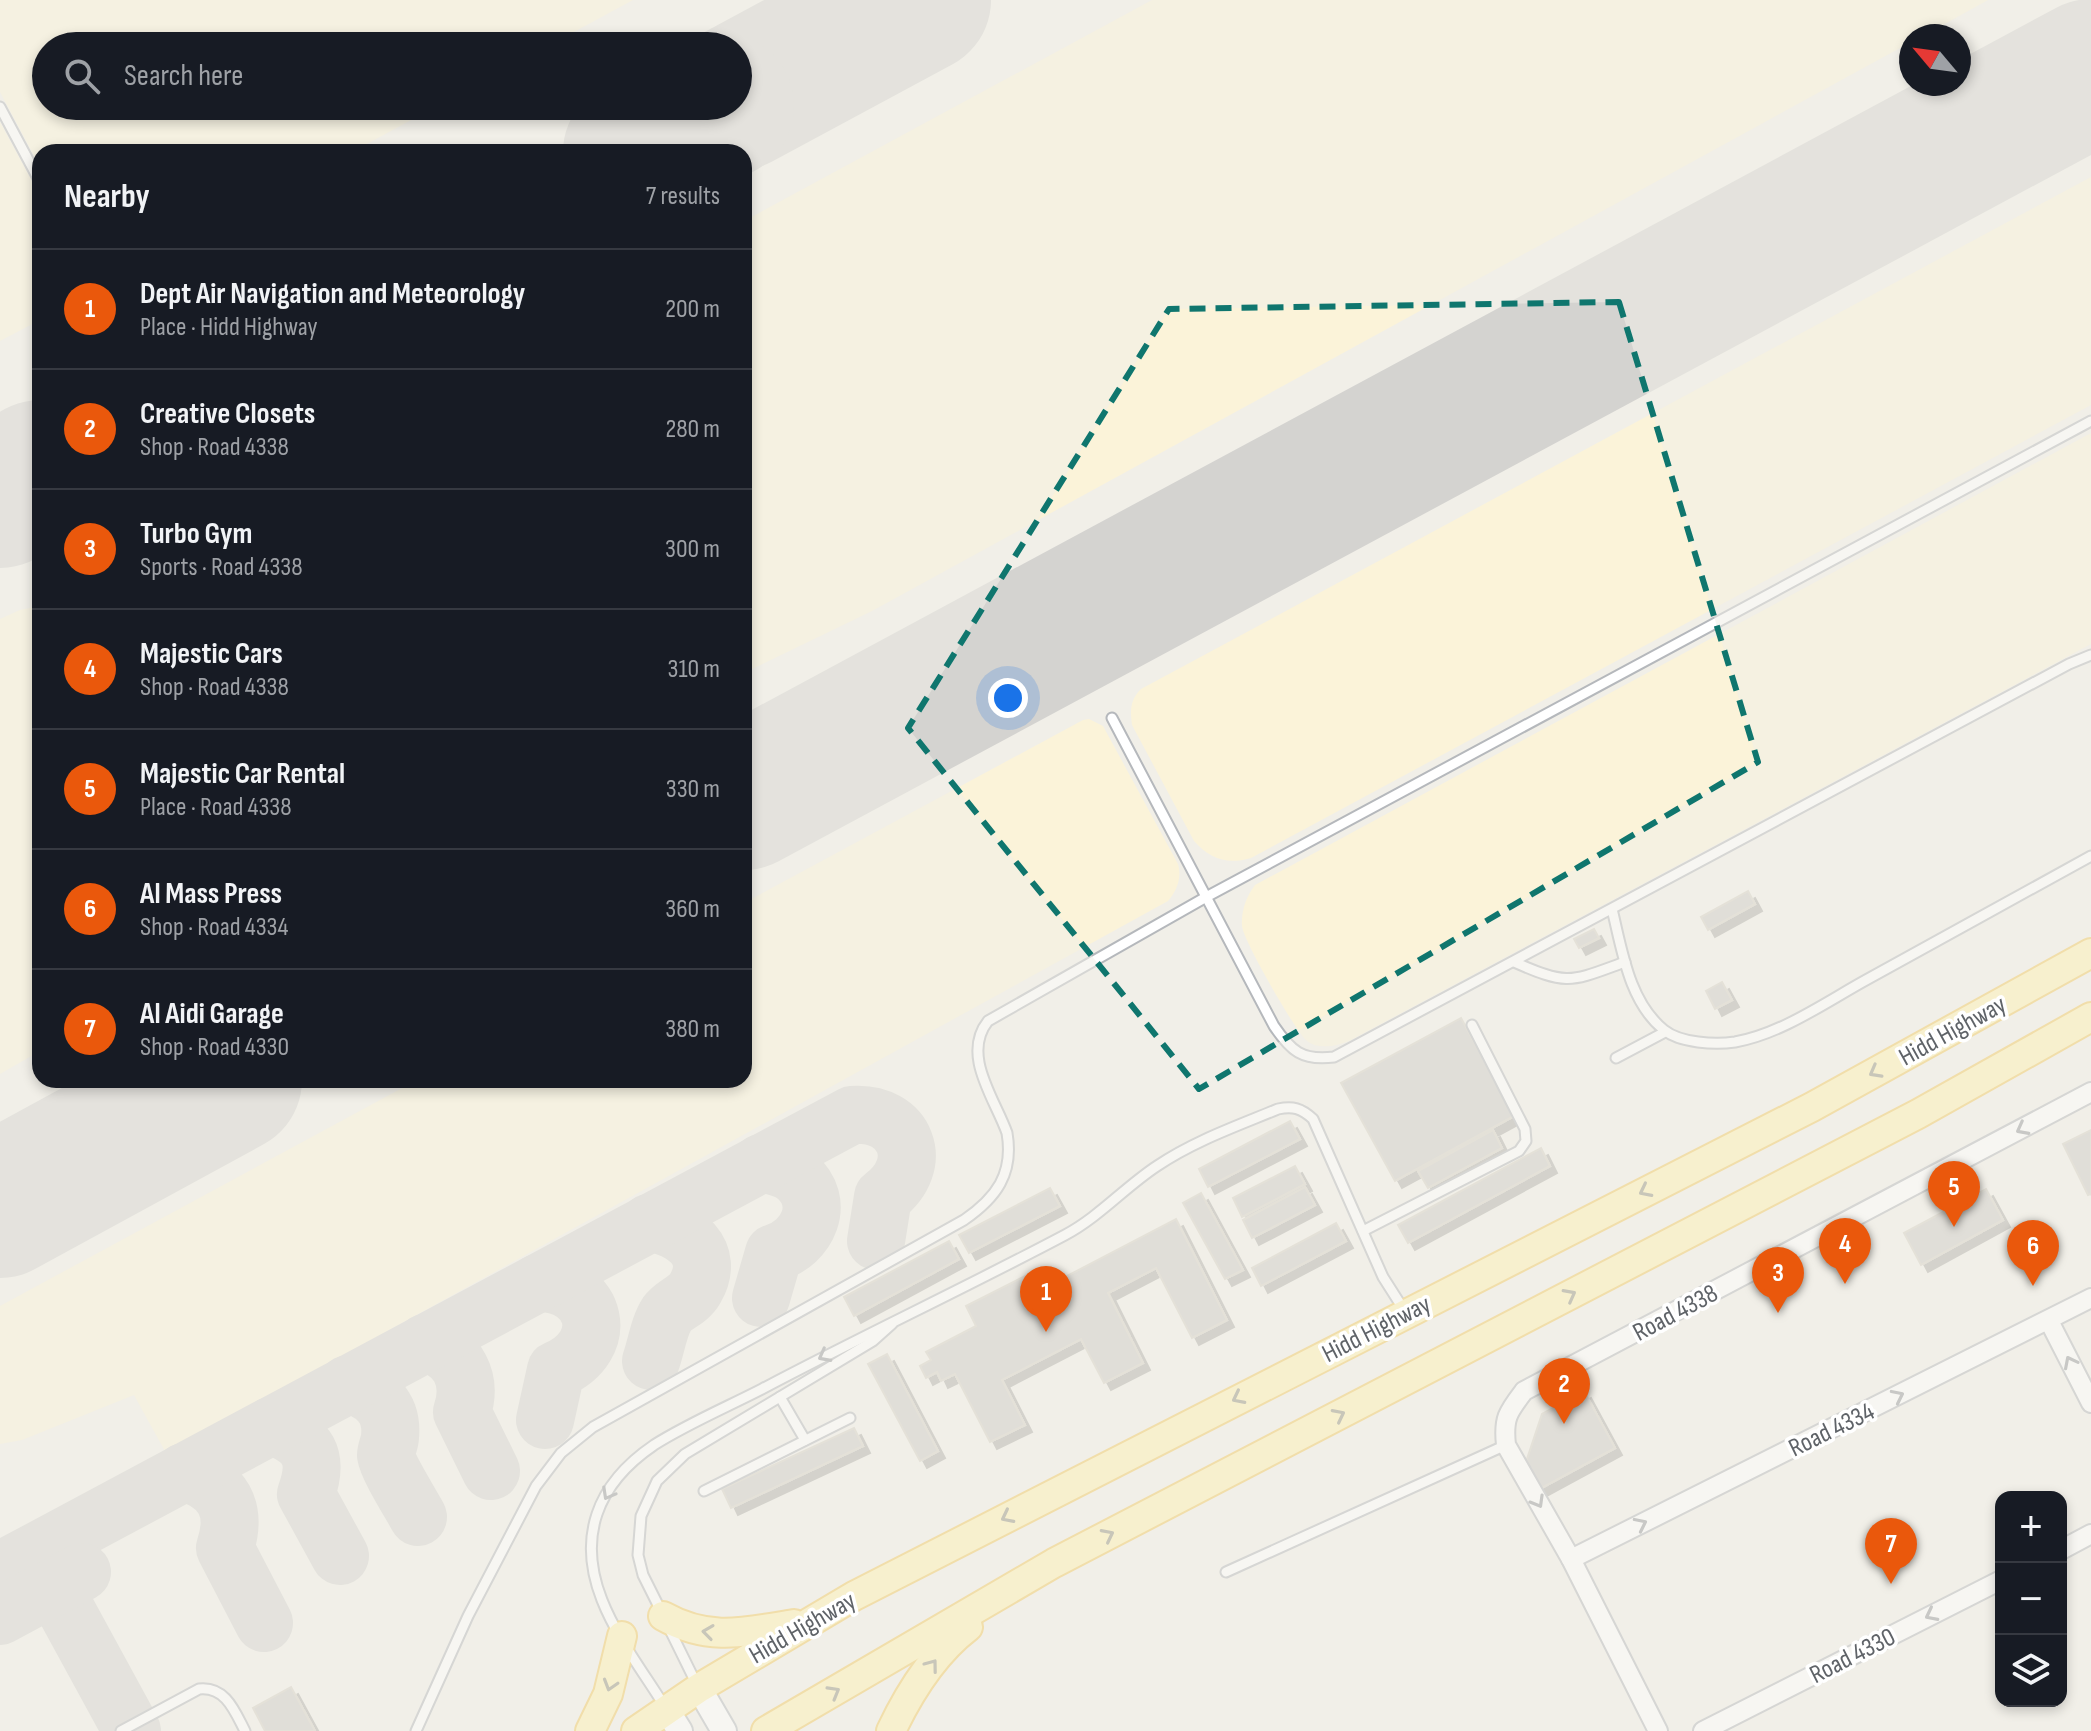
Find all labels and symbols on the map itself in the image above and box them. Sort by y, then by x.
north arrow [1899,24,1971,96]
your location [988,678,1028,718]
street label: Hidd Highway [1894,989,2012,1073]
one-way arrow [1869,1062,1884,1077]
one-way arrow [2016,1119,2031,1135]
pin: 5 [1928,1161,1980,1227]
one-way arrow [1638,1182,1653,1197]
pin: 4 [1819,1218,1871,1284]
pin: 6 [2007,1220,2059,1286]
pin: 3 [1752,1247,1804,1313]
pin: 1 [1020,1266,1072,1332]
street label: Road 4338 [1628,1278,1723,1349]
street label: Hidd Highway [1317,1289,1436,1370]
one-way arrow [1561,1290,1576,1305]
one-way arrow [818,1347,833,1362]
one-way arrow [2064,1355,2080,1370]
pin: 2 [1538,1358,1590,1424]
one-way arrow [1232,1389,1247,1404]
one-way arrow [1890,1390,1905,1405]
street label: Road 4334 [1784,1396,1880,1464]
one-way arrow [1331,1410,1345,1425]
one-way arrow [602,1486,617,1500]
one-way arrow [1528,1493,1544,1508]
one-way arrow [1001,1508,1016,1523]
one-way arrow [1632,1518,1647,1534]
pin: 7 [1865,1518,1917,1584]
one-way arrow [1100,1529,1115,1544]
street label: Hidd Highway [744,1585,861,1671]
one-way arrow [1925,1605,1940,1621]
street label: Road 4330 [1805,1622,1901,1691]
one-way arrow [701,1624,715,1641]
one-way arrow [922,1659,936,1674]
one-way arrow [603,1678,619,1691]
one-way arrow [825,1686,840,1702]

